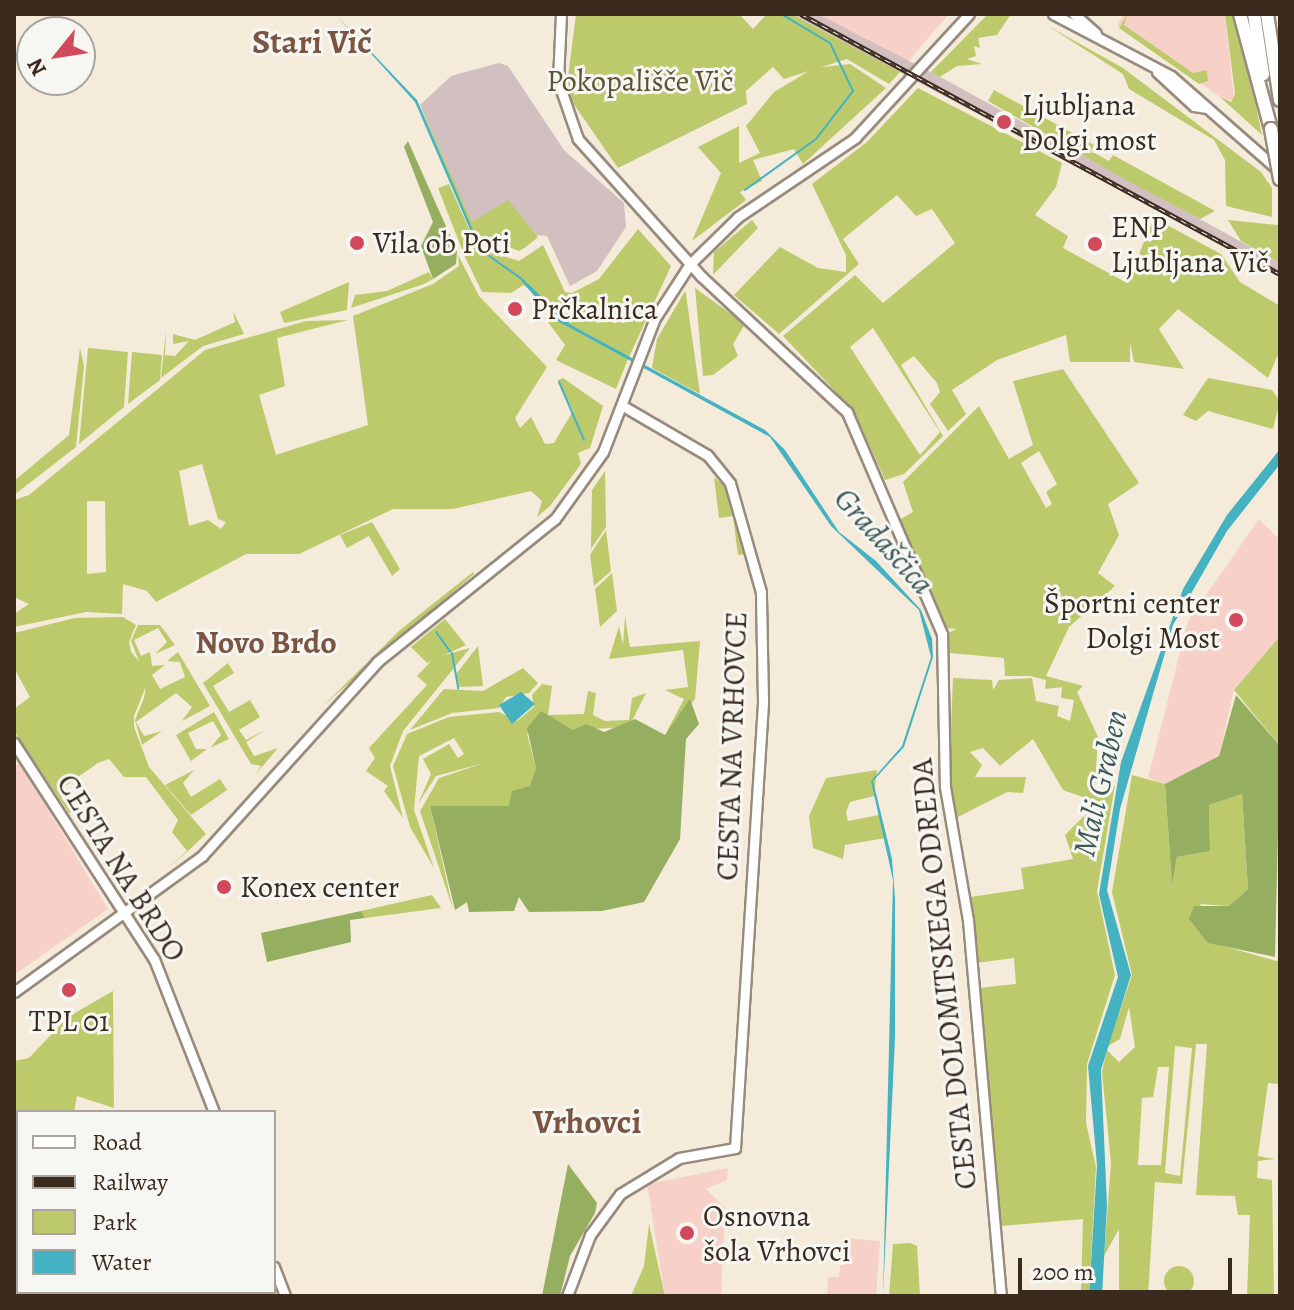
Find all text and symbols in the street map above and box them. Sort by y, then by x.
north arrow [16,16,96,96]
district label: Stari Vič [252,22,372,62]
text: N [20,53,54,81]
park label: Pokopališče Vič [547,63,733,99]
place label: Ljubljana Dolgi most [1022,87,1157,158]
marker: Ljubljana Dolgi most [993,111,1015,133]
place label: ENP Ljubljana Vič [1111,209,1269,280]
place label: Vila ob Poti [373,225,510,261]
marker: Vila ob Poti [348,234,366,252]
marker: ENP Ljubljana Vič [1086,235,1104,253]
place label: Prčkalnica [531,291,658,327]
marker: Prčkalnica [506,300,524,318]
water label: Gradaščica [826,480,942,602]
place label: Športni center Dolgi Most [1044,585,1220,656]
street label: CESTA NA VRHOVCE [709,611,755,881]
marker: Športni center Dolgi Most [1227,611,1245,629]
district label: Novo Brdo [195,623,337,661]
water label: Mali Graben [1065,706,1135,860]
street label: CESTA DOLOMITSKEGA ODREDA [903,757,985,1191]
street label: CESTA NA BRDO [49,768,193,968]
place label: Konex center [240,869,399,905]
marker: Konex center [215,878,233,896]
marker: TPL 01 [60,981,78,999]
place label: TPL 01 [29,1003,109,1039]
district label: Vrhovci [533,1102,641,1142]
legend [16,1110,276,1294]
text: Road [92,1126,142,1158]
text: Railway [92,1166,168,1198]
place label: Osnovna šola Vrhovci [703,1198,850,1268]
text: Park [92,1206,137,1238]
marker: Osnovna šola Vrhovci [678,1224,696,1242]
scale bar [1022,1242,1236,1292]
text: Water [92,1246,152,1278]
text: 200 m [1032,1256,1094,1288]

